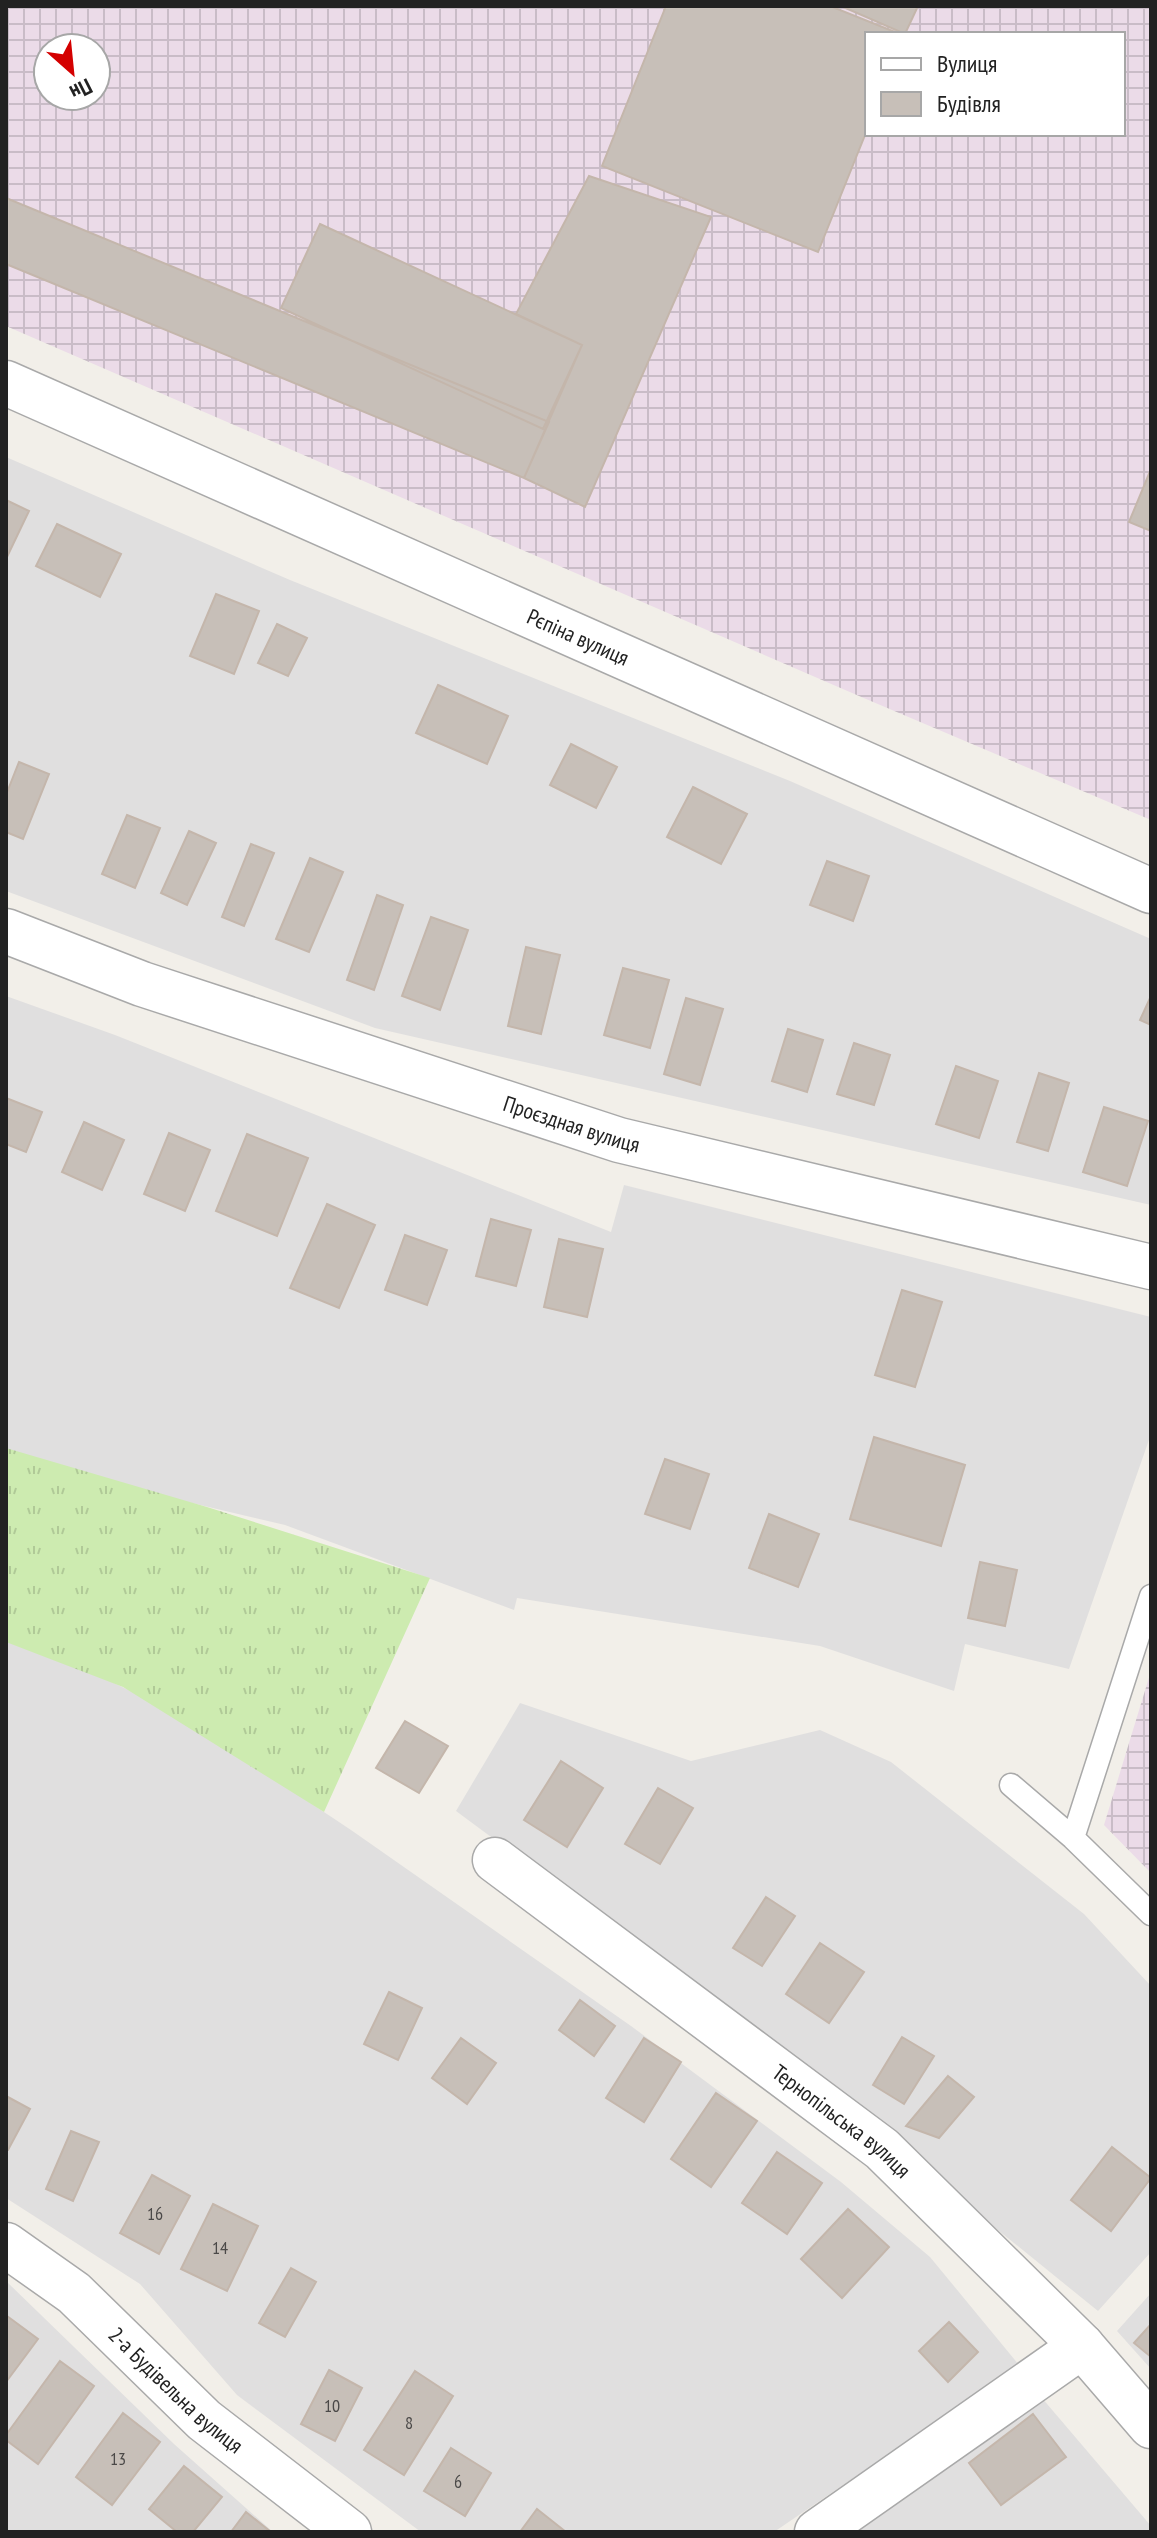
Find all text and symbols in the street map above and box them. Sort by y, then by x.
north arrow [32,32,112,112]
legend [865,32,1125,136]
text: Вулиця [937,48,997,79]
text: Пн [65,73,97,107]
text: Будівля [937,88,1001,119]
street label: Рєпіна вулиця [523,602,634,672]
street label: Проєздная вулиця [500,1089,643,1158]
street label: Тернопільська вулиця [767,2058,917,2184]
house number: 16 [147,2202,163,2225]
house number: 14 [212,2236,228,2259]
street label: 2-а Будівельна вулиця [103,2321,249,2459]
house number: 10 [324,2394,340,2417]
house number: 8 [405,2411,413,2434]
house number: 13 [110,2447,126,2470]
house number: 6 [454,2470,462,2493]

